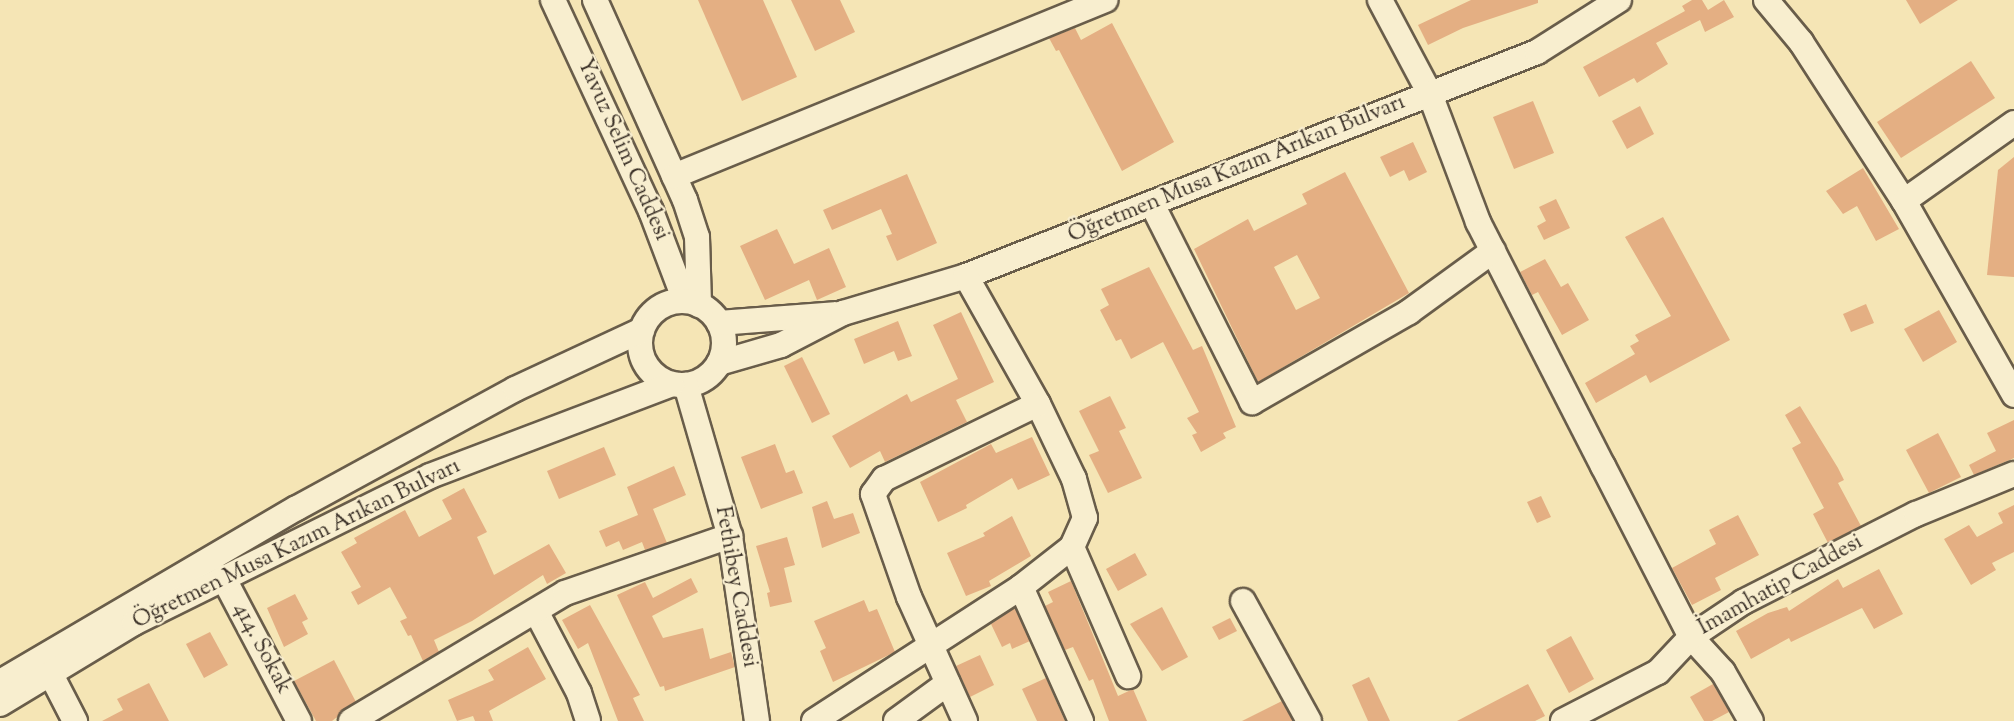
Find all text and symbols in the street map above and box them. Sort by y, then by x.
street label: Yavuz Selim Caddesi [570,55,674,245]
street label: Öğretmen Musa Kazım Arıkan Bulvarı [1065,90,1409,250]
street label: Öğretmen Musa Kazım Arıkan Bulvarı [129,454,465,636]
street label: Fethibey Caddesi [708,505,762,669]
street label: İmamhatip Caddesi [1694,530,1868,642]
street label: 414. Sokak [226,599,296,699]

